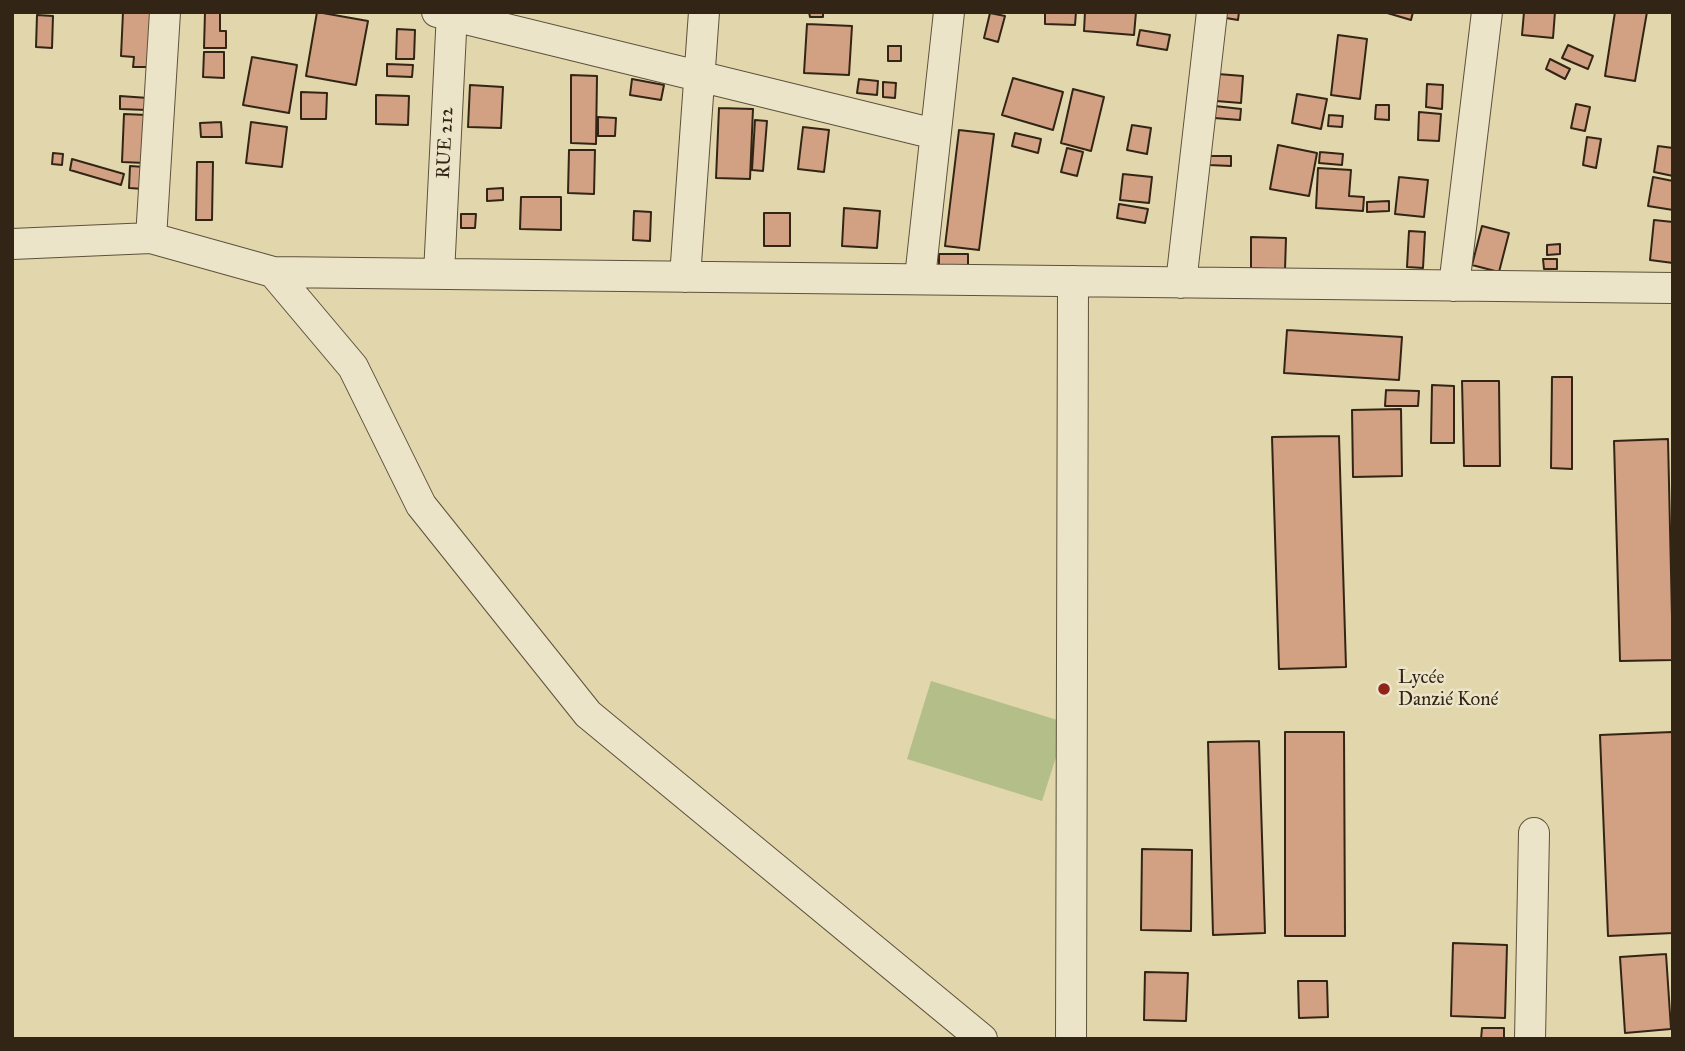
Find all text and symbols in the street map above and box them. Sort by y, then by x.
street label: RUE 212 [433,107,459,179]
place label: Lycée Danzié Koné [1398,667,1498,711]
marker: Lycée Danzié Koné [1376,681,1392,697]

